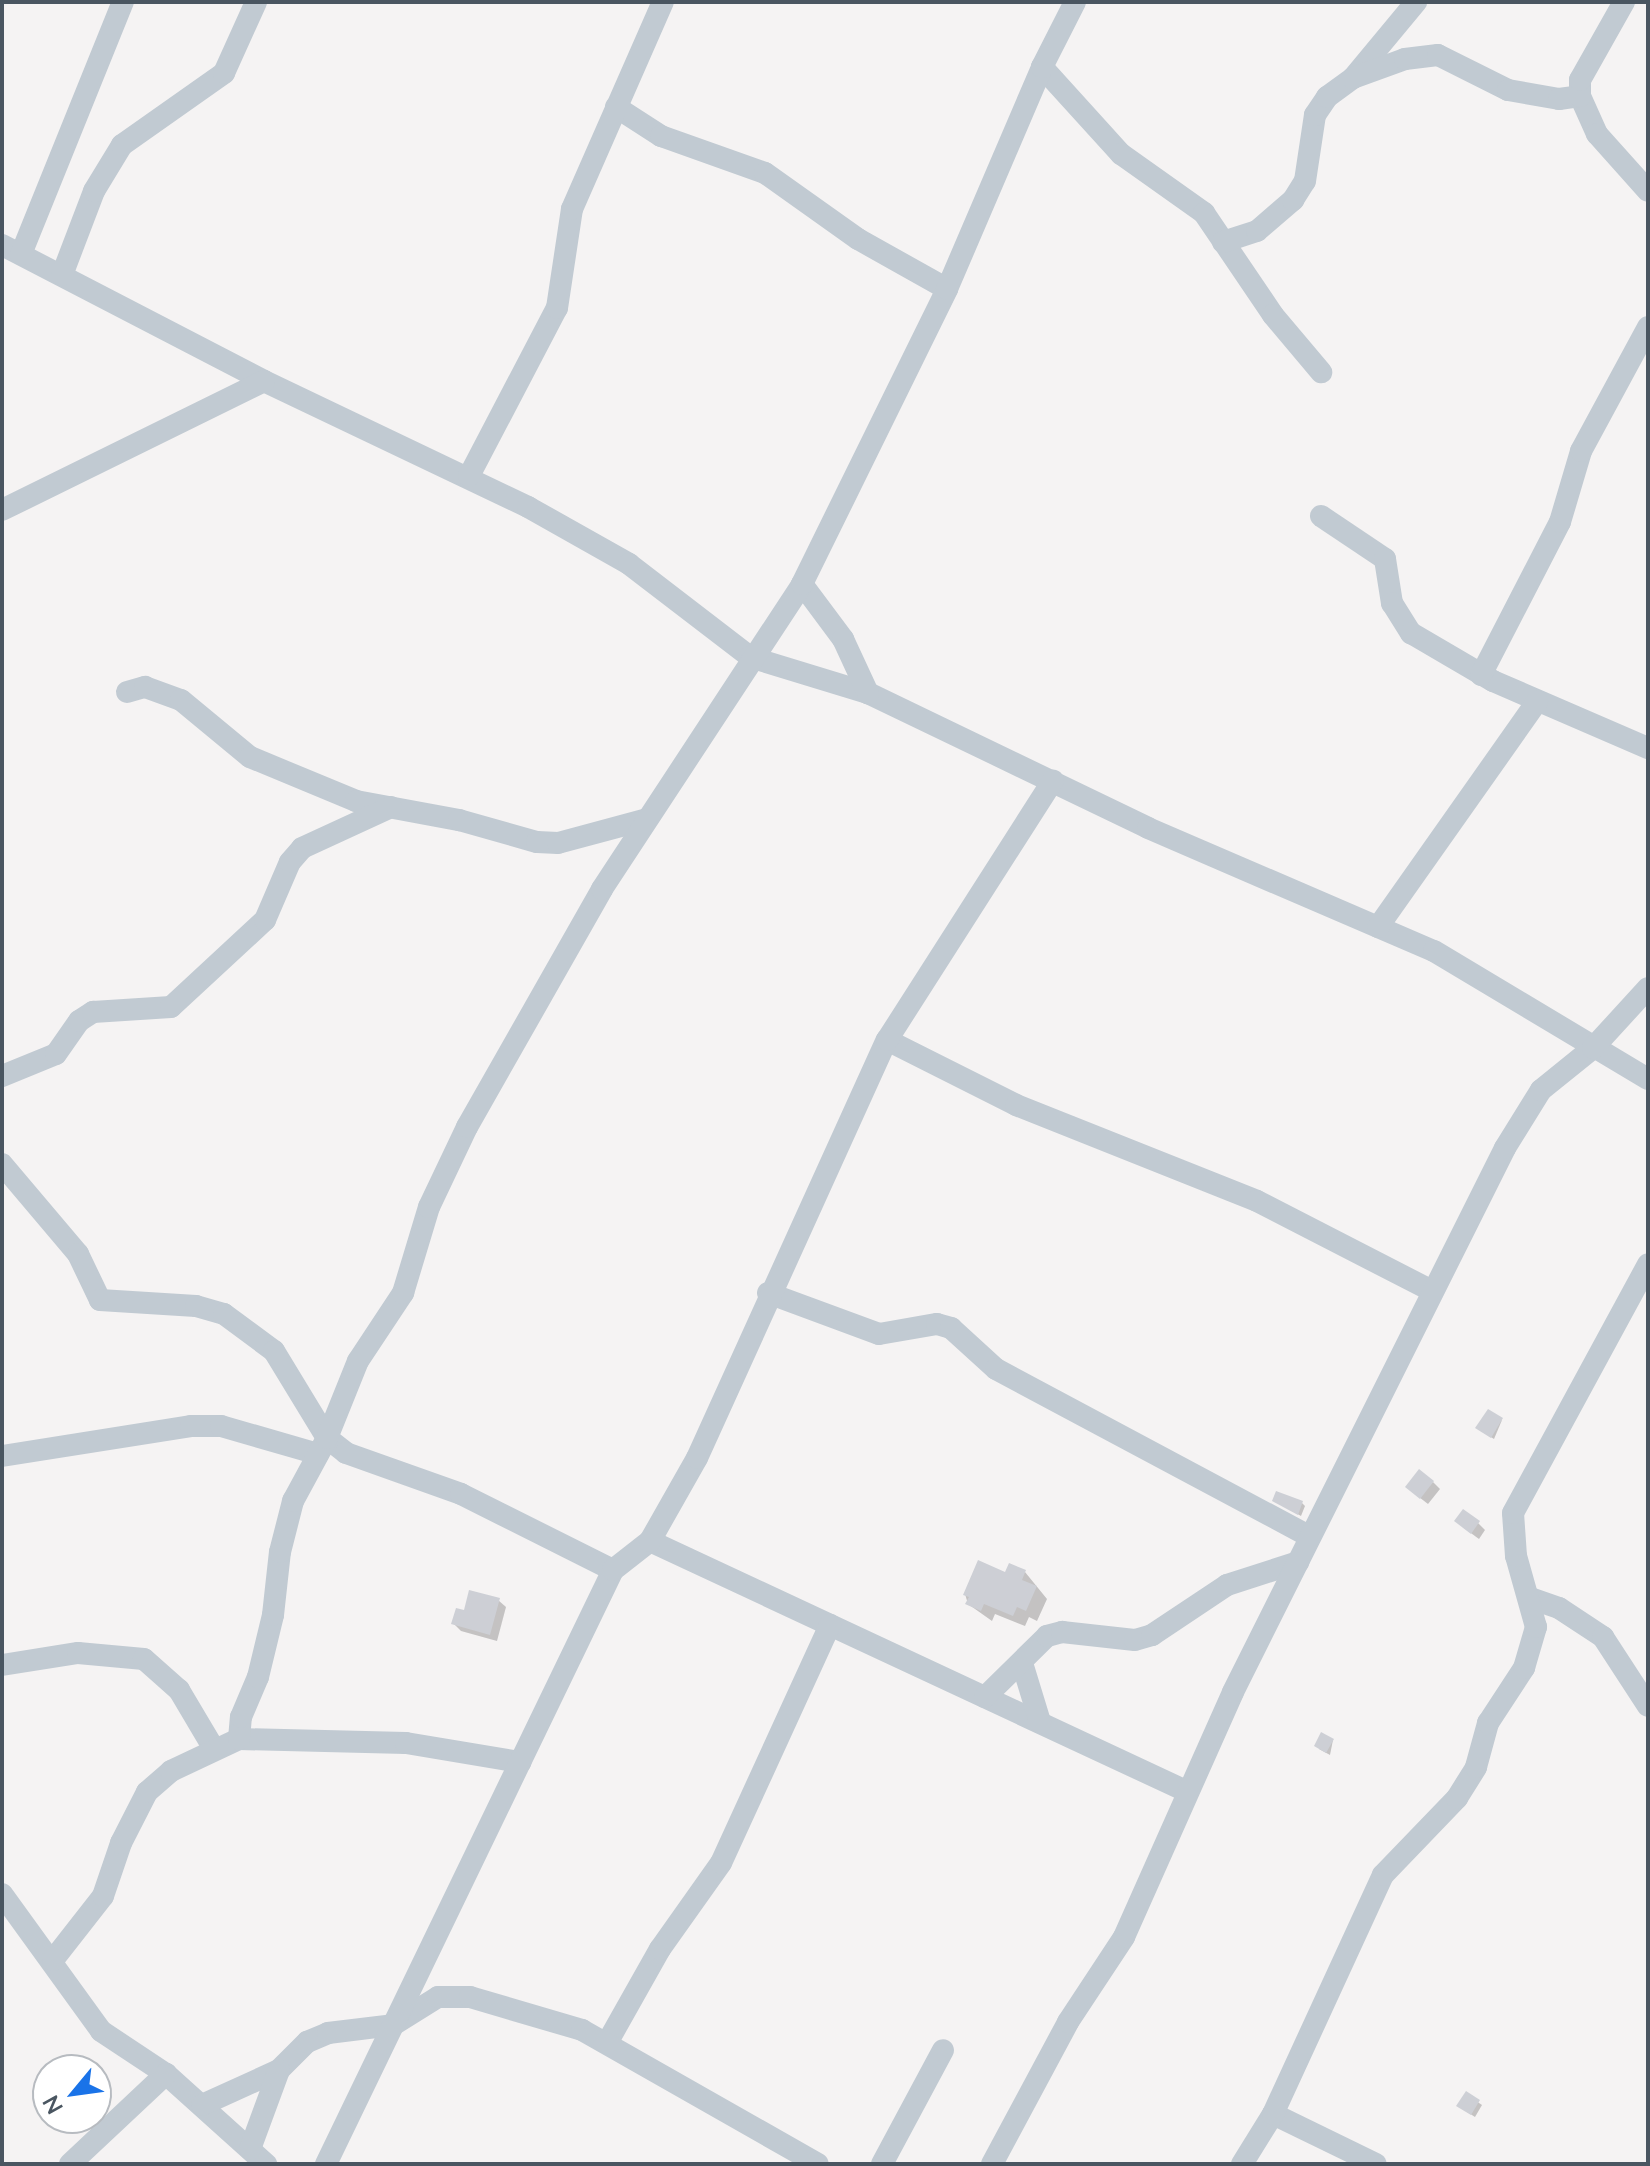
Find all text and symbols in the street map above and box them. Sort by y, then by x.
north arrow [32,2054,112,2134]
text: N [36,2091,68,2119]

